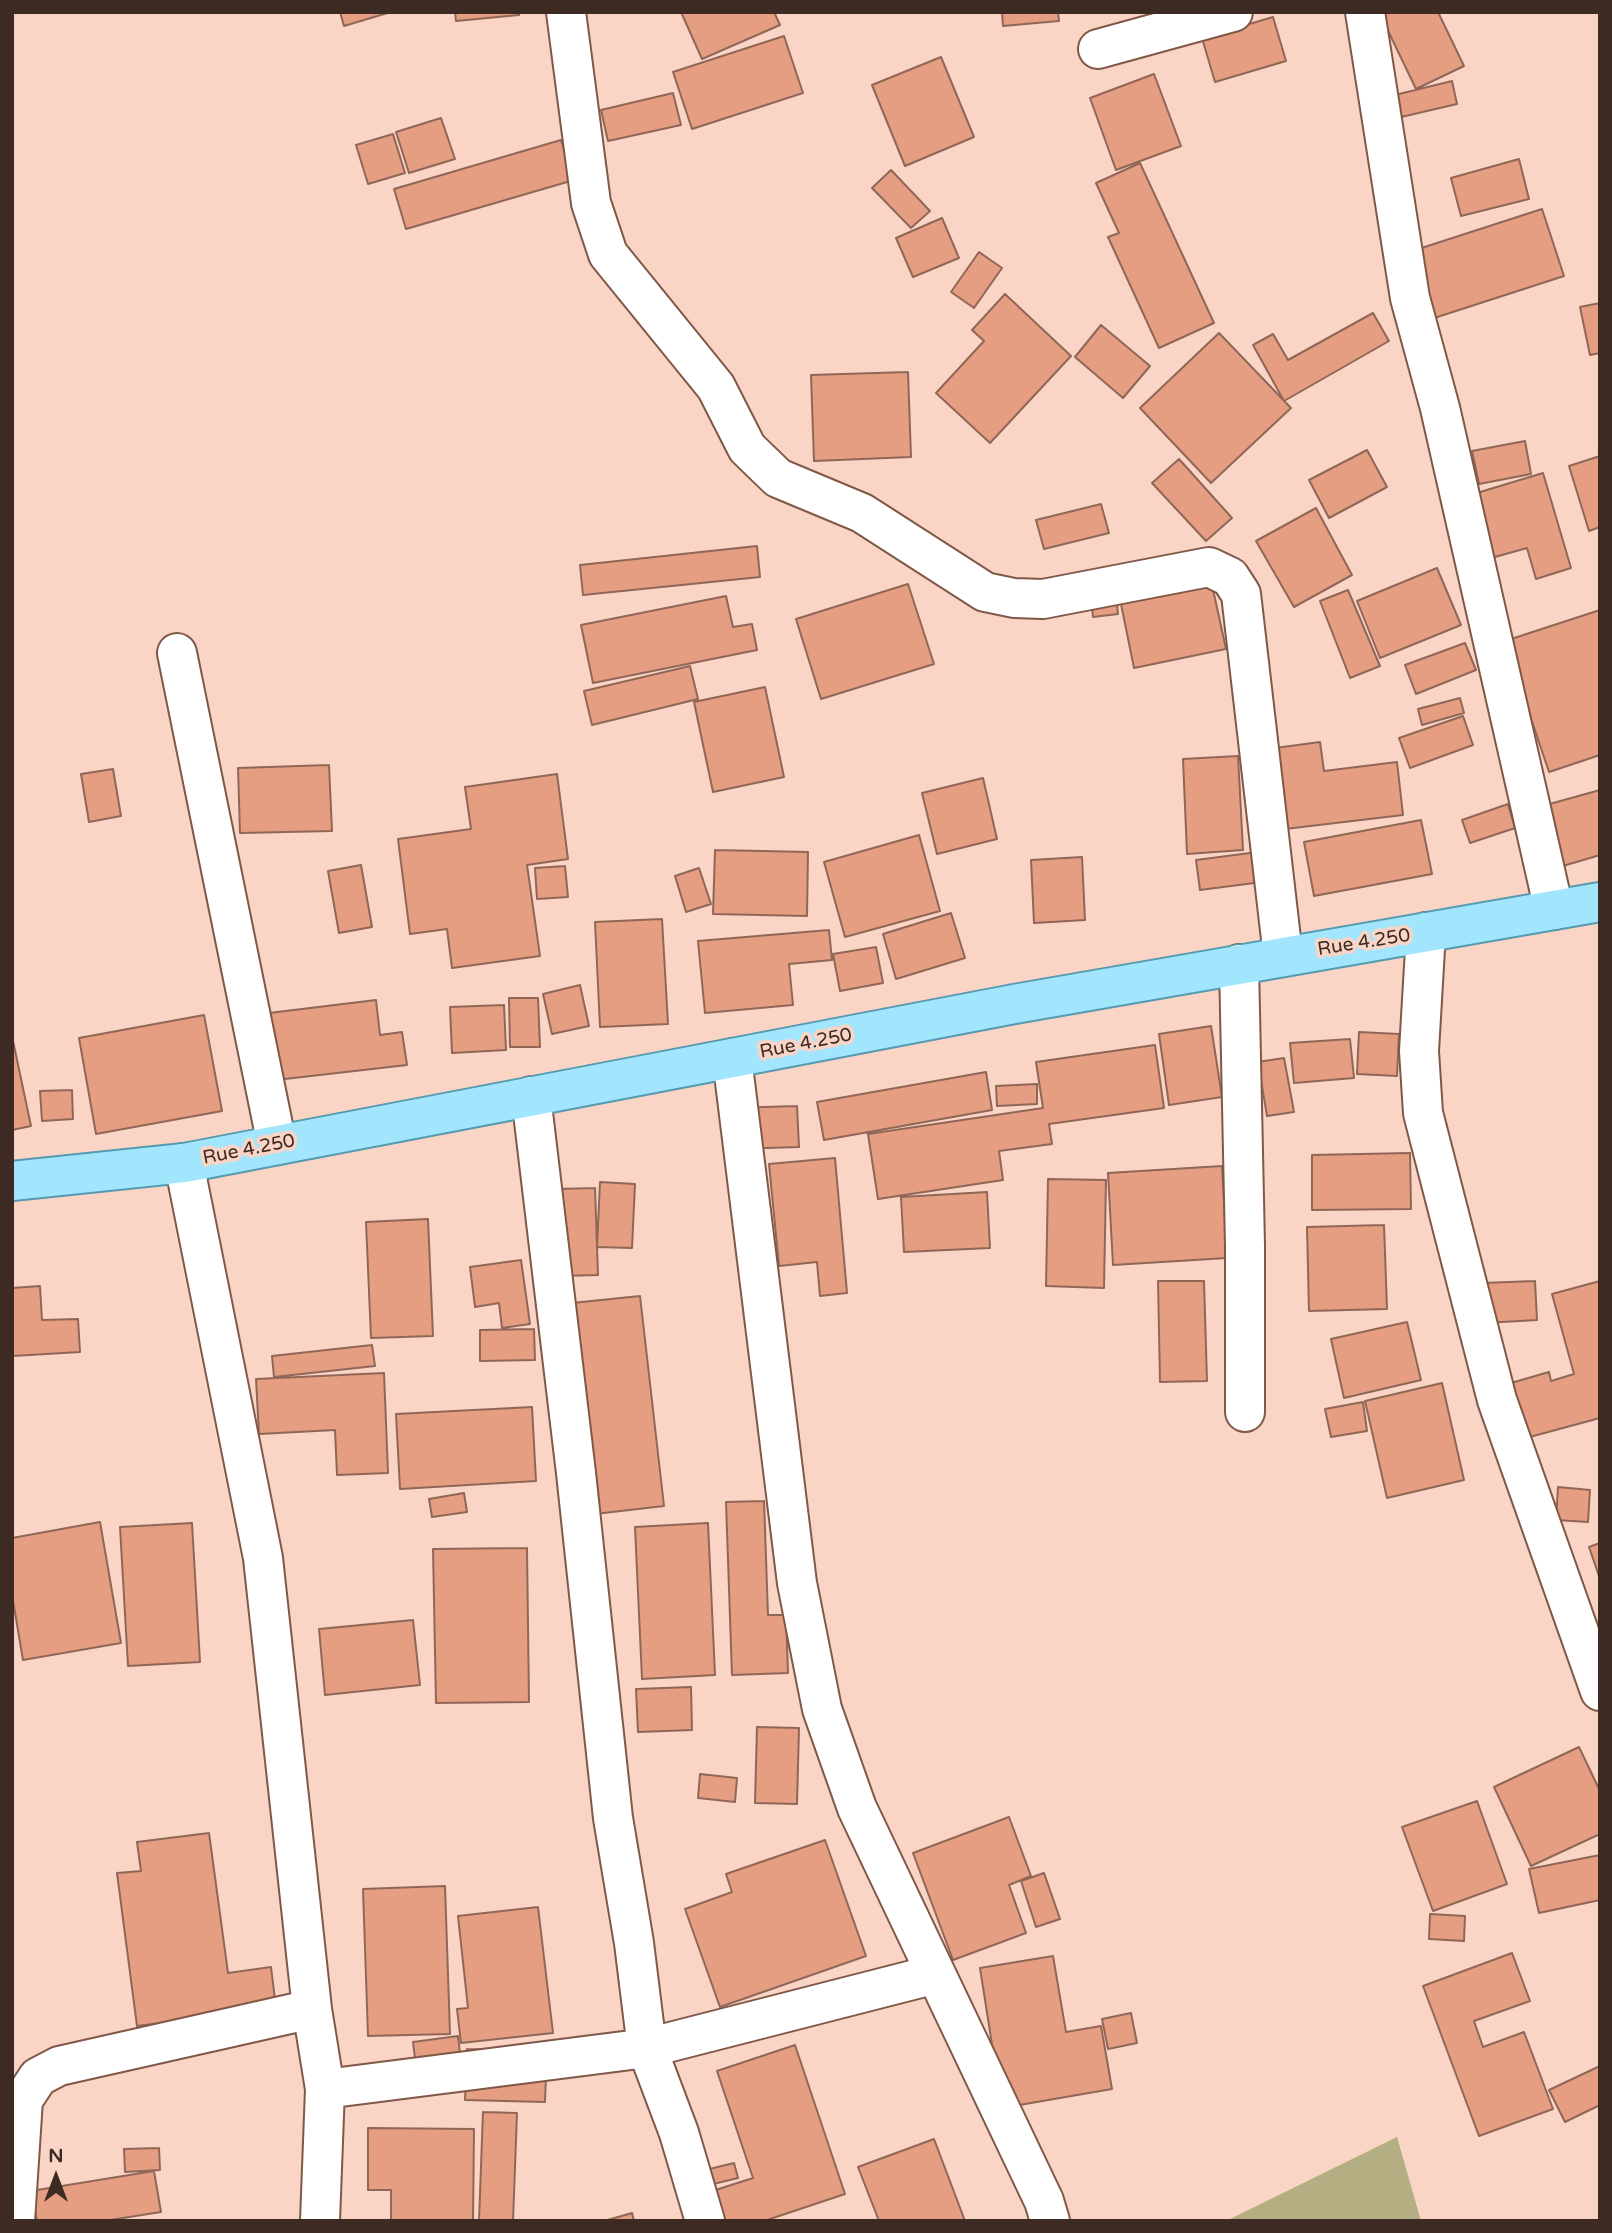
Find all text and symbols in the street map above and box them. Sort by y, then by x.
street label: Rue 4.250 [1316,924,1412,962]
street label: Rue 4.250 [758,1024,854,1064]
street label: Rue 4.250 [201,1130,297,1170]
north arrow [21,2142,91,2212]
text: N [48,2145,64,2167]

